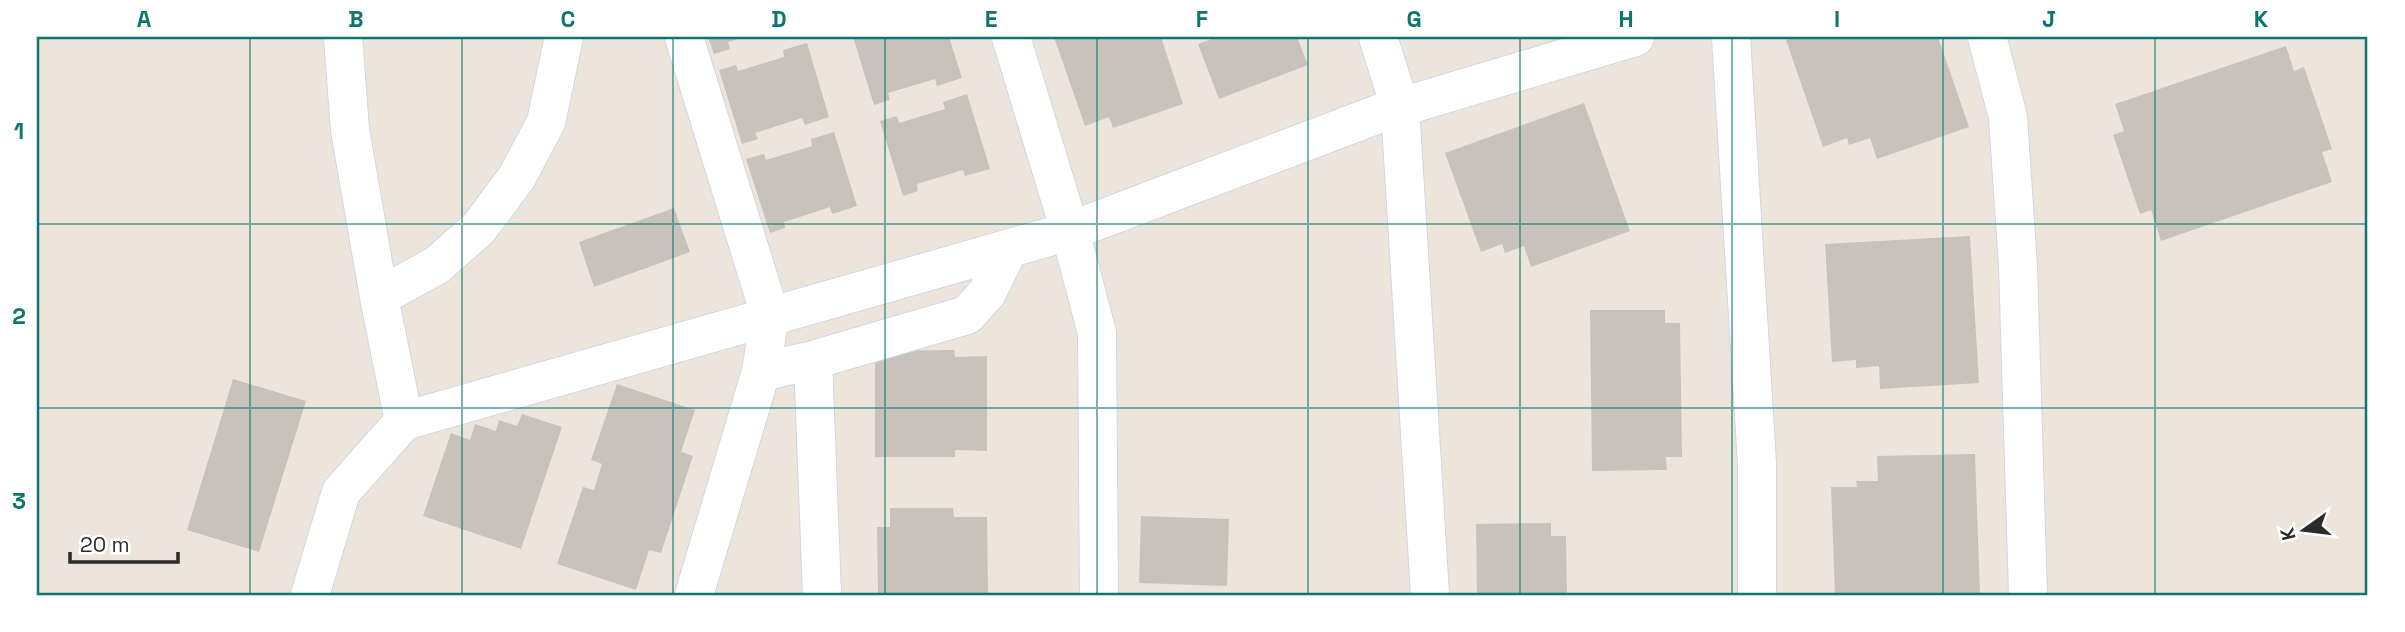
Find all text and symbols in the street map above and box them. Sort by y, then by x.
text: A [137,4,152,34]
text: B [348,4,364,34]
text: C [561,4,575,34]
text: D [771,4,787,34]
text: E [985,4,997,34]
text: F [1196,4,1208,34]
text: G [1406,4,1422,34]
text: H [1618,4,1634,34]
text: I [1834,4,1840,34]
text: J [2042,4,2056,34]
text: K [2254,4,2269,34]
text: 1 [14,116,24,146]
text: 2 [12,301,26,331]
text: 3 [12,486,26,516]
north arrow [2268,496,2338,566]
scale bar [70,520,178,564]
text: K [2274,525,2302,543]
text: 20 m [80,531,130,558]

